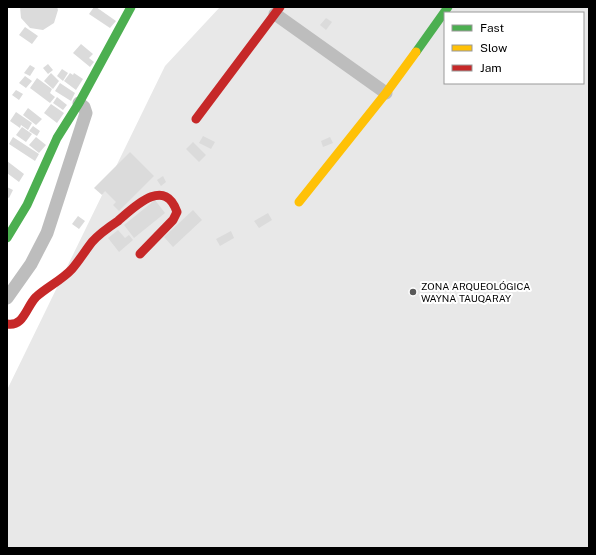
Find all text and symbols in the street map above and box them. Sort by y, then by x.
legend [444,12,584,84]
text: Fast [480,21,505,35]
text: Slow [480,41,508,55]
text: Jam [480,61,502,75]
place label: ZONA ARQUEOLÓGICA WAYNA TAUQARAY [421,280,530,304]
marker: ZONA ARQUEOLÓGICA WAYNA TAUQARAY [408,287,418,297]

